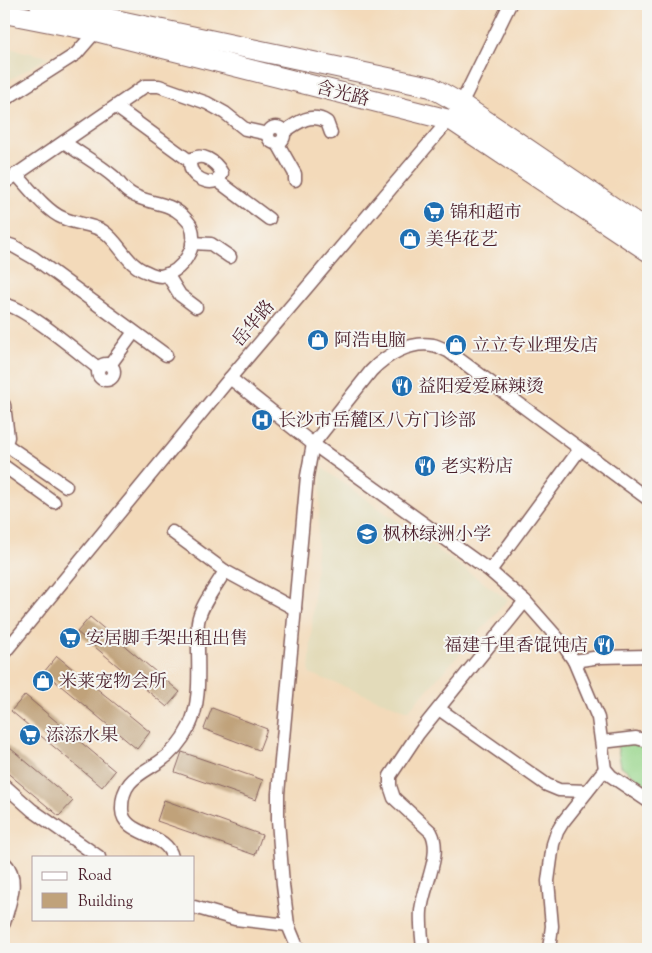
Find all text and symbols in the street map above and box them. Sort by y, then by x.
street label: 含光路 [313,76,372,114]
supermarket icon: 锦和超市 [422,200,446,224]
place label: 锦和超市 [450,201,522,227]
shop icon: 美华花艺 [398,227,422,251]
place label: 美华花艺 [426,228,498,254]
street label: 岳华路 [227,295,282,353]
shop icon: 阿浩电脑 [306,328,330,352]
place label: 阿浩电脑 [334,329,406,355]
shop icon: 立立专业理发店 [444,333,468,357]
place label: 立立专业理发店 [472,334,598,360]
restaurant icon: 益阳爱爱麻辣烫 [390,374,414,398]
place label: 益阳爱爱麻辣烫 [418,375,544,401]
hospital icon: 长沙市岳麓区八方门诊部 [250,408,274,432]
place label: 长沙市岳麓区八方门诊部 [278,409,476,435]
restaurant icon: 老实粉店 [413,454,437,478]
place label: 老实粉店 [441,455,513,481]
school or university icon: 枫林绿洲小学 [355,522,379,546]
place label: 枫林绿洲小学 [383,523,491,549]
supermarket icon: 安居脚手架出租出售 [58,626,82,650]
place label: 安居脚手架出租出售 [86,627,248,653]
restaurant icon: 福建千里香馄饨店 [592,633,616,657]
place label: 福建千里香馄饨店 [444,634,588,660]
shop icon: 米莱宠物会所 [31,669,55,693]
place label: 米莱宠物会所 [59,670,167,696]
supermarket icon: 添添水果 [18,723,42,747]
place label: 添添水果 [46,724,118,750]
legend [32,856,195,920]
text: Road [78,866,112,887]
text: Building [78,892,133,913]

